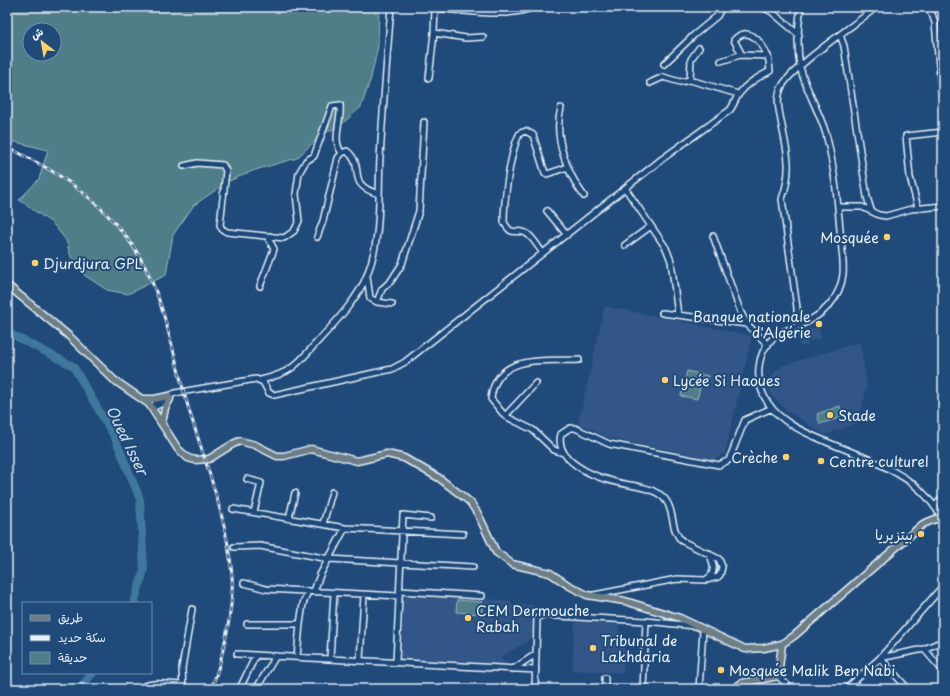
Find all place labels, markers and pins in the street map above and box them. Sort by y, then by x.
place label: Mosquée [820,227,879,248]
marker: Mosquée [882,232,892,242]
place label: Djurdjura GPL [43,253,143,274]
marker: Djurdjura GPL [30,258,40,268]
place label: Banque nationale d'Algérie [693,306,811,343]
marker: Banque nationale d'Algérie [814,319,824,329]
place label: Lycée Si Haoues [673,370,780,391]
marker: Lycée Si Haoues [660,375,670,385]
place label: Stade [838,405,876,426]
marker: Stade [825,410,835,420]
place label: Crèche [731,447,778,468]
place label: Centre culturel [829,451,929,472]
marker: Crèche [781,452,791,462]
marker: Centre culturel [816,456,826,466]
place label: بيتزيريا [875,524,913,545]
marker: بيتزيريا [916,529,926,539]
place label: CEM Dermouche Rabah [476,600,590,637]
marker: CEM Dermouche Rabah [463,613,473,623]
place label: Tribunal de Lakhdaria [601,630,677,667]
marker: Tribunal de Lakhdaria [588,643,598,653]
place label: Mosquée Malik Ben Nabi [729,660,895,681]
marker: Mosquée Malik Ben Nabi [716,665,726,675]

